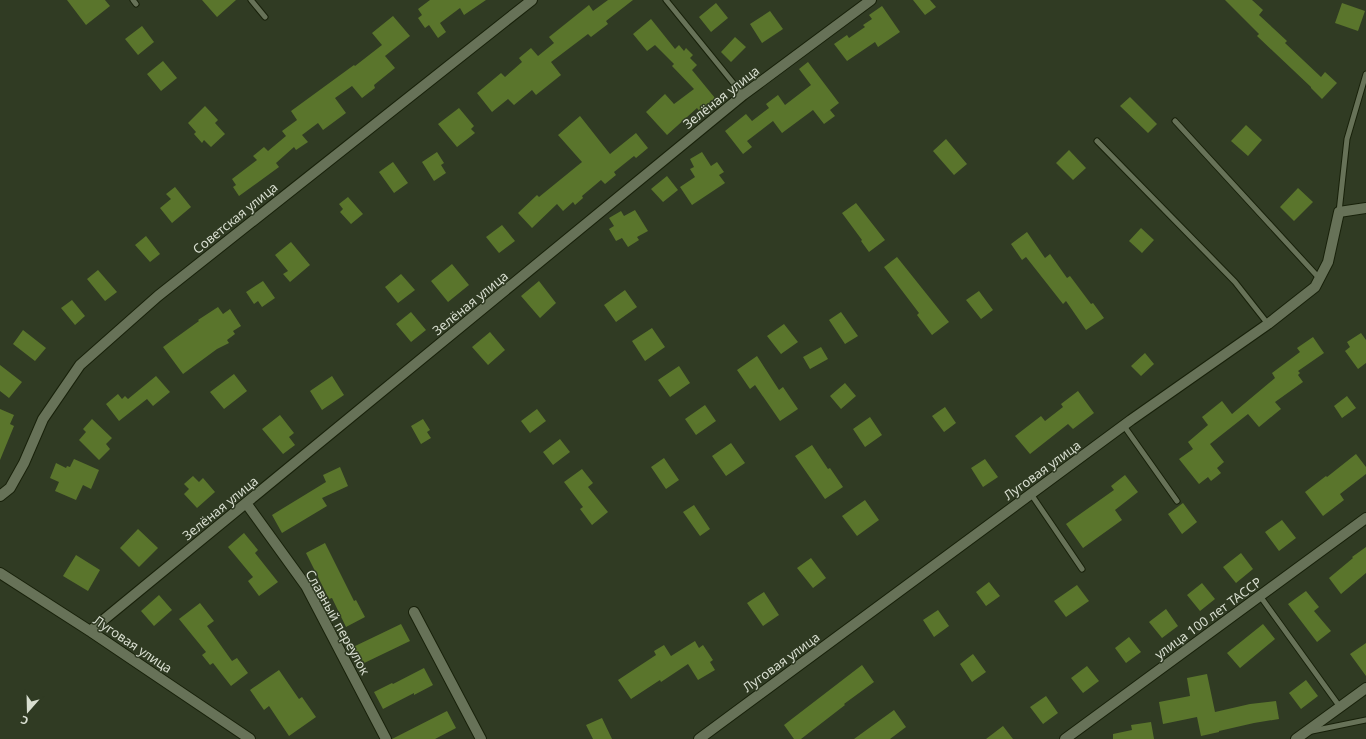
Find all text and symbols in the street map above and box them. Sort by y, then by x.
street label: Зелёная улица [679,61,763,133]
street label: Советская улица [189,178,281,258]
street label: Зелёная улица [428,267,512,339]
street label: Луговая улица [1000,436,1084,504]
street label: Зелёная улица [178,472,262,544]
street label: Славный переулок [302,566,374,678]
street label: улица 100 лет ТАССР [1151,573,1265,663]
street label: Луговая улица [90,611,176,677]
street label: Луговая улица [739,628,823,696]
north arrow [8,691,48,731]
text: С [19,713,30,729]

